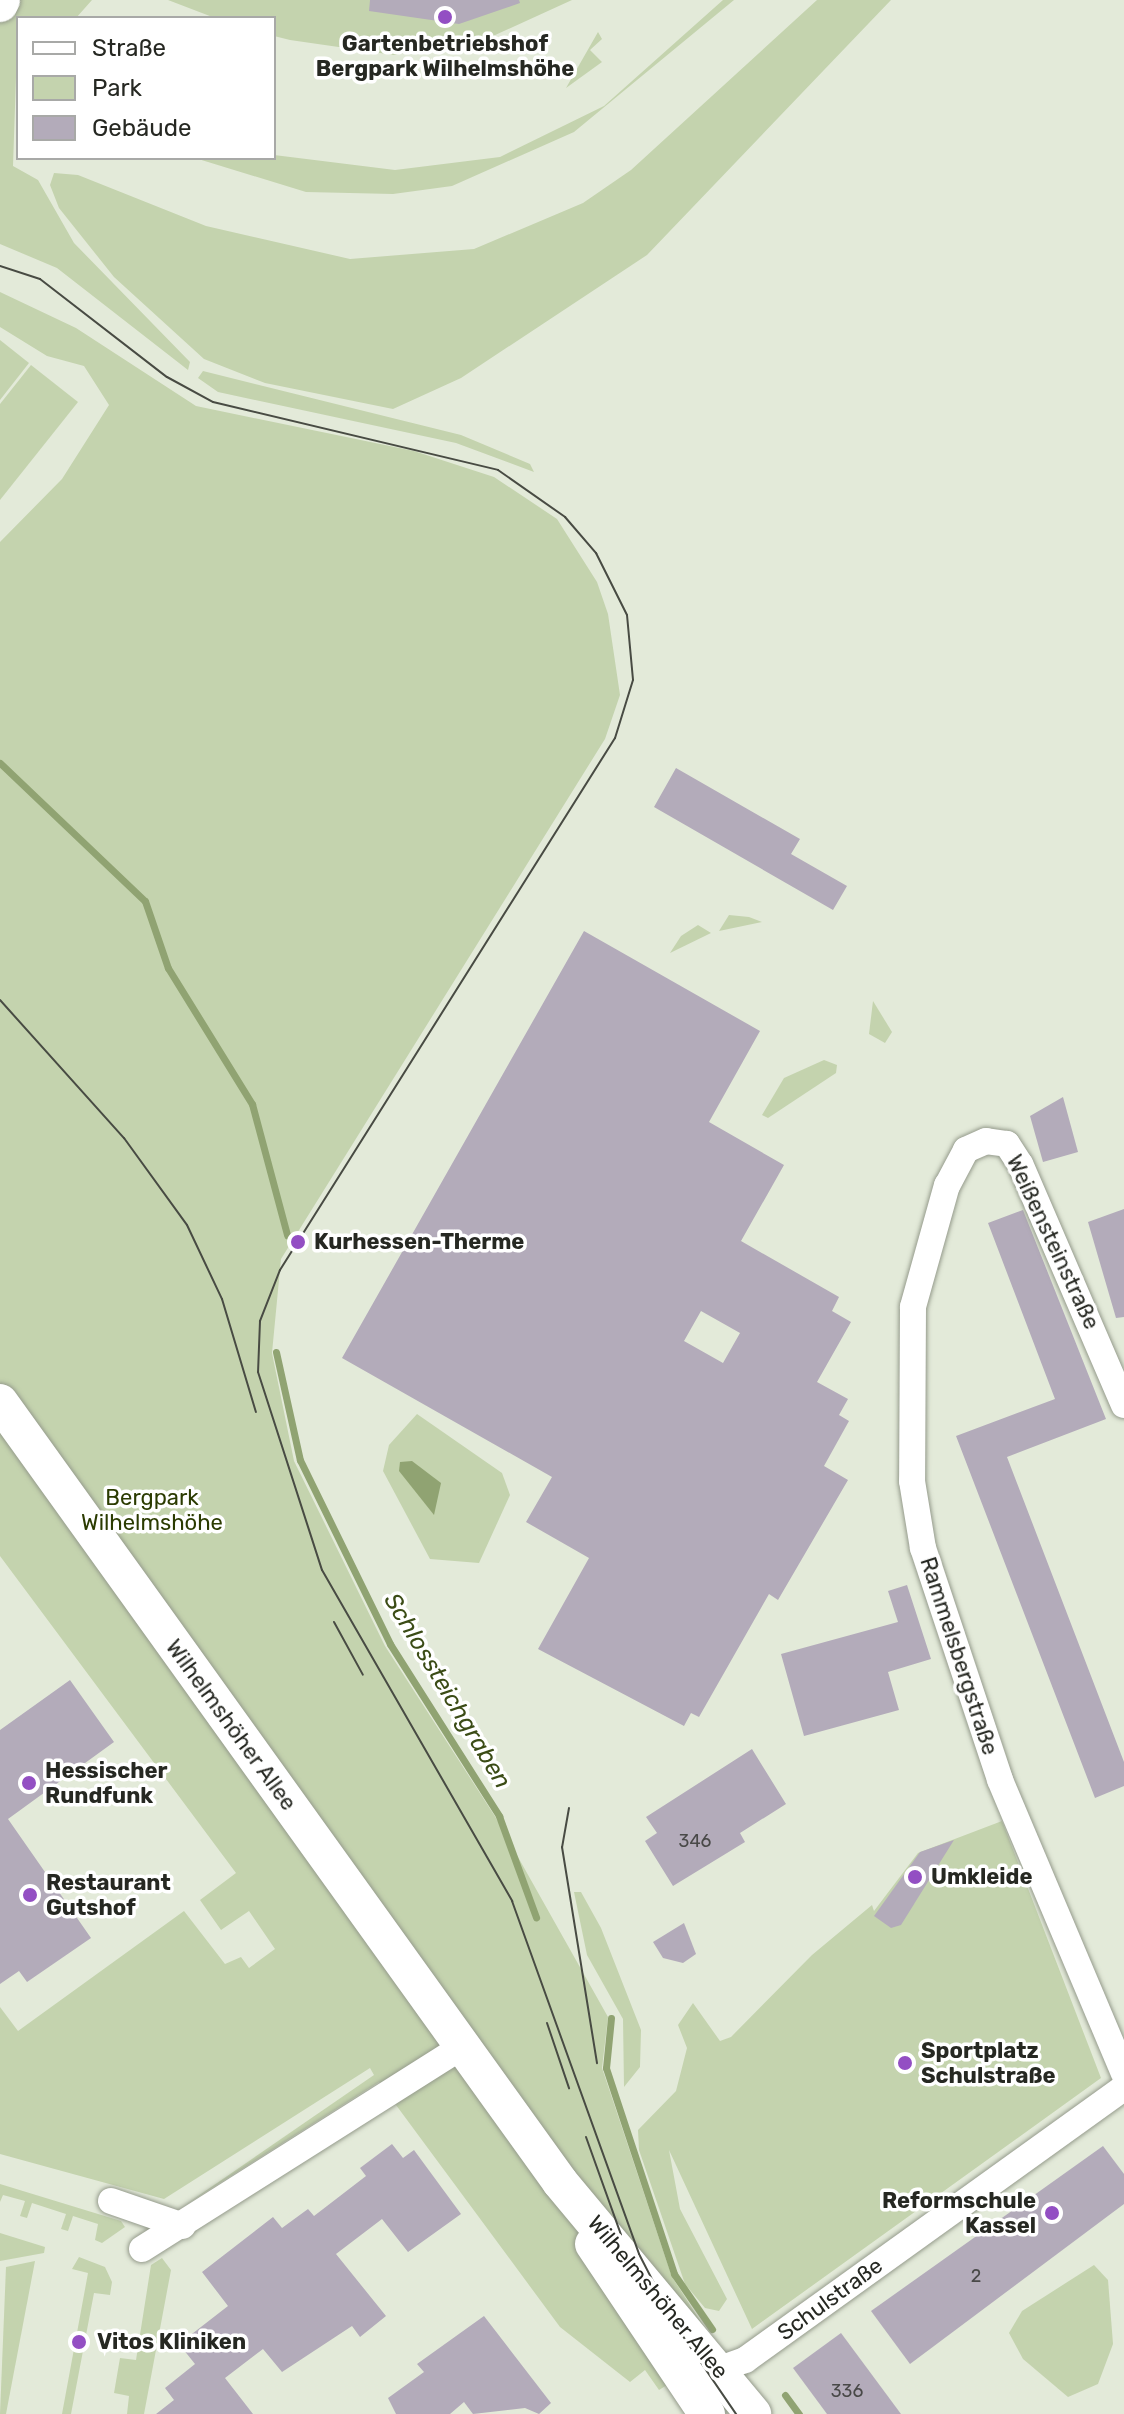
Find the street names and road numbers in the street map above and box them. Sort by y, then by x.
street label: Weißensteinstraße [1001,1151,1105,1333]
street label: Rammelsbergstraße [915,1554,1003,1758]
street label: Wilhelmshöher Allee [160,1634,302,1816]
street label: Wilhelmshöher Allee [582,2210,734,2384]
street label: Schulstraße [772,2252,888,2346]

